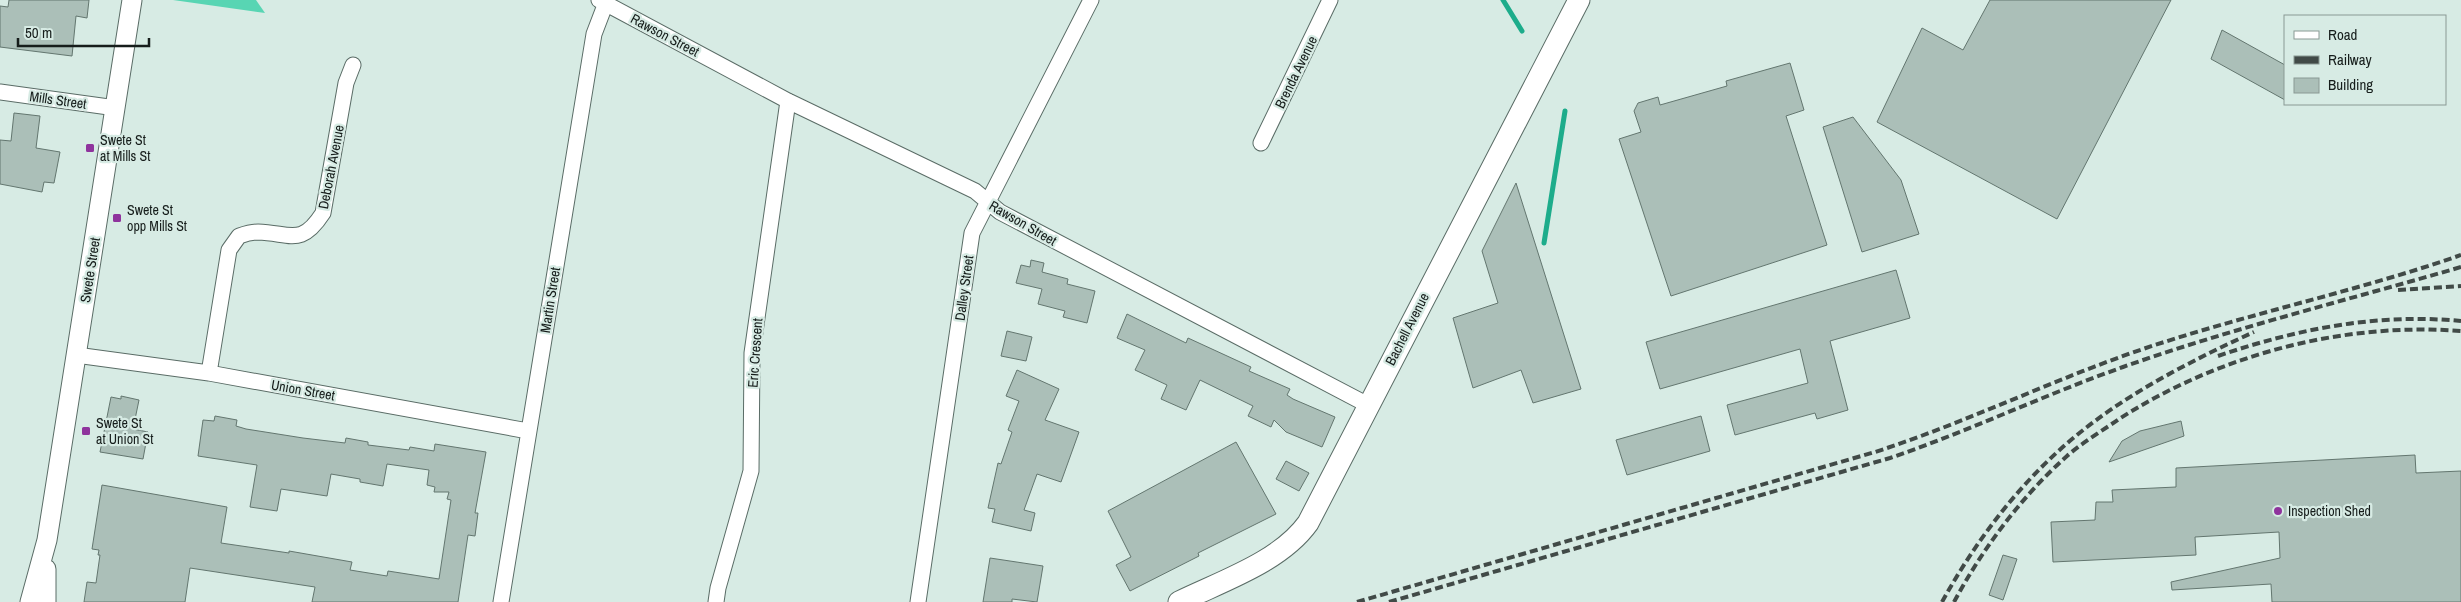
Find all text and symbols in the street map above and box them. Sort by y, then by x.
street label: Rawson Street [628,9,702,61]
scale bar [18,15,149,47]
legend [2284,15,2446,105]
text: 50 m [25,22,52,43]
text: Road [2328,24,2357,45]
street label: Brenda Avenue [1271,33,1321,111]
text: Railway [2328,49,2373,70]
text: Building [2328,74,2373,95]
street label: Mills Street [28,87,88,113]
street label: Deborah Avenue [314,123,348,211]
place label: Swete St at Mills St [100,131,150,165]
marker: Swete St at Mills St [84,142,96,154]
street label: Rawson Street [986,196,1060,250]
place label: Swete St opp Mills St [127,201,187,235]
marker: Swete St opp Mills St [111,212,123,224]
street label: Swete Street [76,236,104,304]
street label: Dalley Street [951,254,977,322]
street label: Martin Street [536,266,564,334]
street label: Bachell Avenue [1381,290,1433,368]
street label: Eric Crescent [744,318,766,388]
street label: Union Street [270,376,336,404]
place label: Swete St at Union St [96,414,153,448]
marker: Swete St at Union St [80,425,92,437]
place label: Inspection Shed [2288,502,2371,520]
marker: Inspection Shed [2272,505,2284,517]

